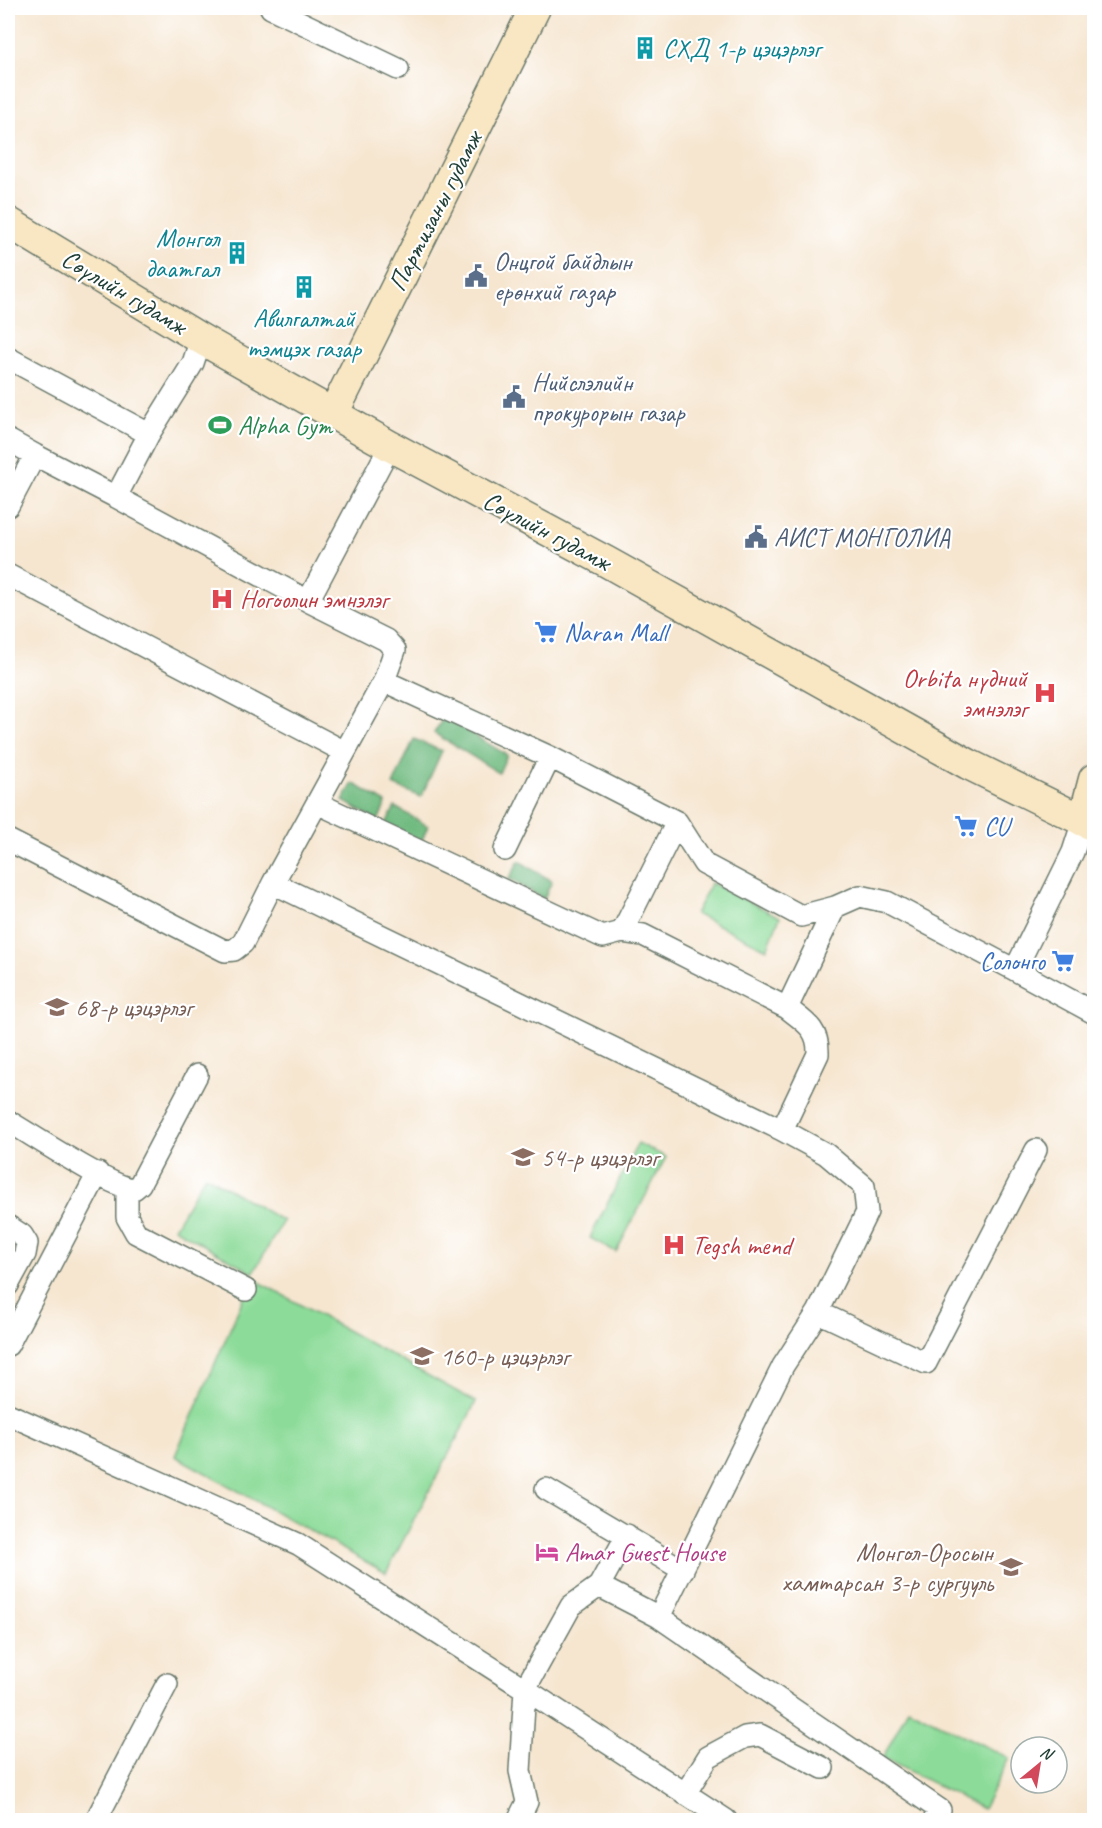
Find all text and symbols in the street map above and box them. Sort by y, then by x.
place label: СХД 1-р цэцэрлэг [663,32,824,65]
building icon: СХД 1-р цэцэрлэг [632,35,658,61]
street label: Партизаны гудамж [380,123,491,297]
place label: Монгол даатгал [145,222,222,285]
building icon: Монгол даатгал [224,240,250,266]
street label: Сөүлийн гудамж [56,242,195,344]
place label: Онцгой байдлын ерөнхий газар [494,245,633,308]
public building icon: Онцгой байдлын ерөнхий газар [463,263,489,289]
building icon: Авилгалтай тэмцэх газар [291,274,317,300]
place label: Авилгалтай тэмцэх газар [247,302,362,365]
place label: Нийслэлийн прокурорын газар [532,366,686,429]
public building icon: Нийслэлийн прокурорын газар [501,384,527,410]
place label: Alpha Gym [238,409,334,442]
sports icon: Alpha Gym [207,412,233,438]
street label: Сөүлийн гудамж [477,484,619,580]
place label: АИСТ МОНГОЛИА [774,521,951,554]
public building icon: АИСТ МОНГОЛИА [743,524,769,550]
place label: Ногоолин эмнэлэг [240,583,392,616]
hospital icon: Ногоолин эмнэлэг [209,586,235,612]
place label: Naran Mall [564,616,671,649]
supermarket icon: Naran Mall [533,619,559,645]
place label: Orbita нүдний эмнэлэг [903,662,1031,725]
hospital icon: Orbita нүдний эмнэлэг [1032,680,1058,706]
place label: CU [984,810,1013,843]
supermarket icon: CU [953,813,979,839]
place label: Солонго [980,945,1047,978]
supermarket icon: Солонго [1050,948,1076,974]
place label: 68-р цэцэрлэг [75,991,196,1024]
school or university icon: 68-р цэцэрлэг [44,994,70,1020]
place label: 54-р цэцэрлэг [541,1141,662,1174]
school or university icon: 54-р цэцэрлэг [510,1144,536,1170]
place label: Tegsh mend [692,1229,795,1262]
hospital icon: Tegsh mend [661,1232,687,1258]
place label: 160-р цэцэрлэг [440,1340,573,1373]
school or university icon: 160-р цэцэрлэг [409,1343,435,1369]
place label: Amar Guest House [565,1536,726,1569]
place label: Монгол-Оросын хамтарсан 3-р сургууль [782,1536,995,1599]
hotel icon: Amar Guest House [534,1539,560,1565]
school or university icon: Монгол-Оросын хамтарсан 3-р сургууль [998,1554,1024,1580]
north arrow [1009,1735,1069,1795]
text: N [1037,1742,1058,1766]

